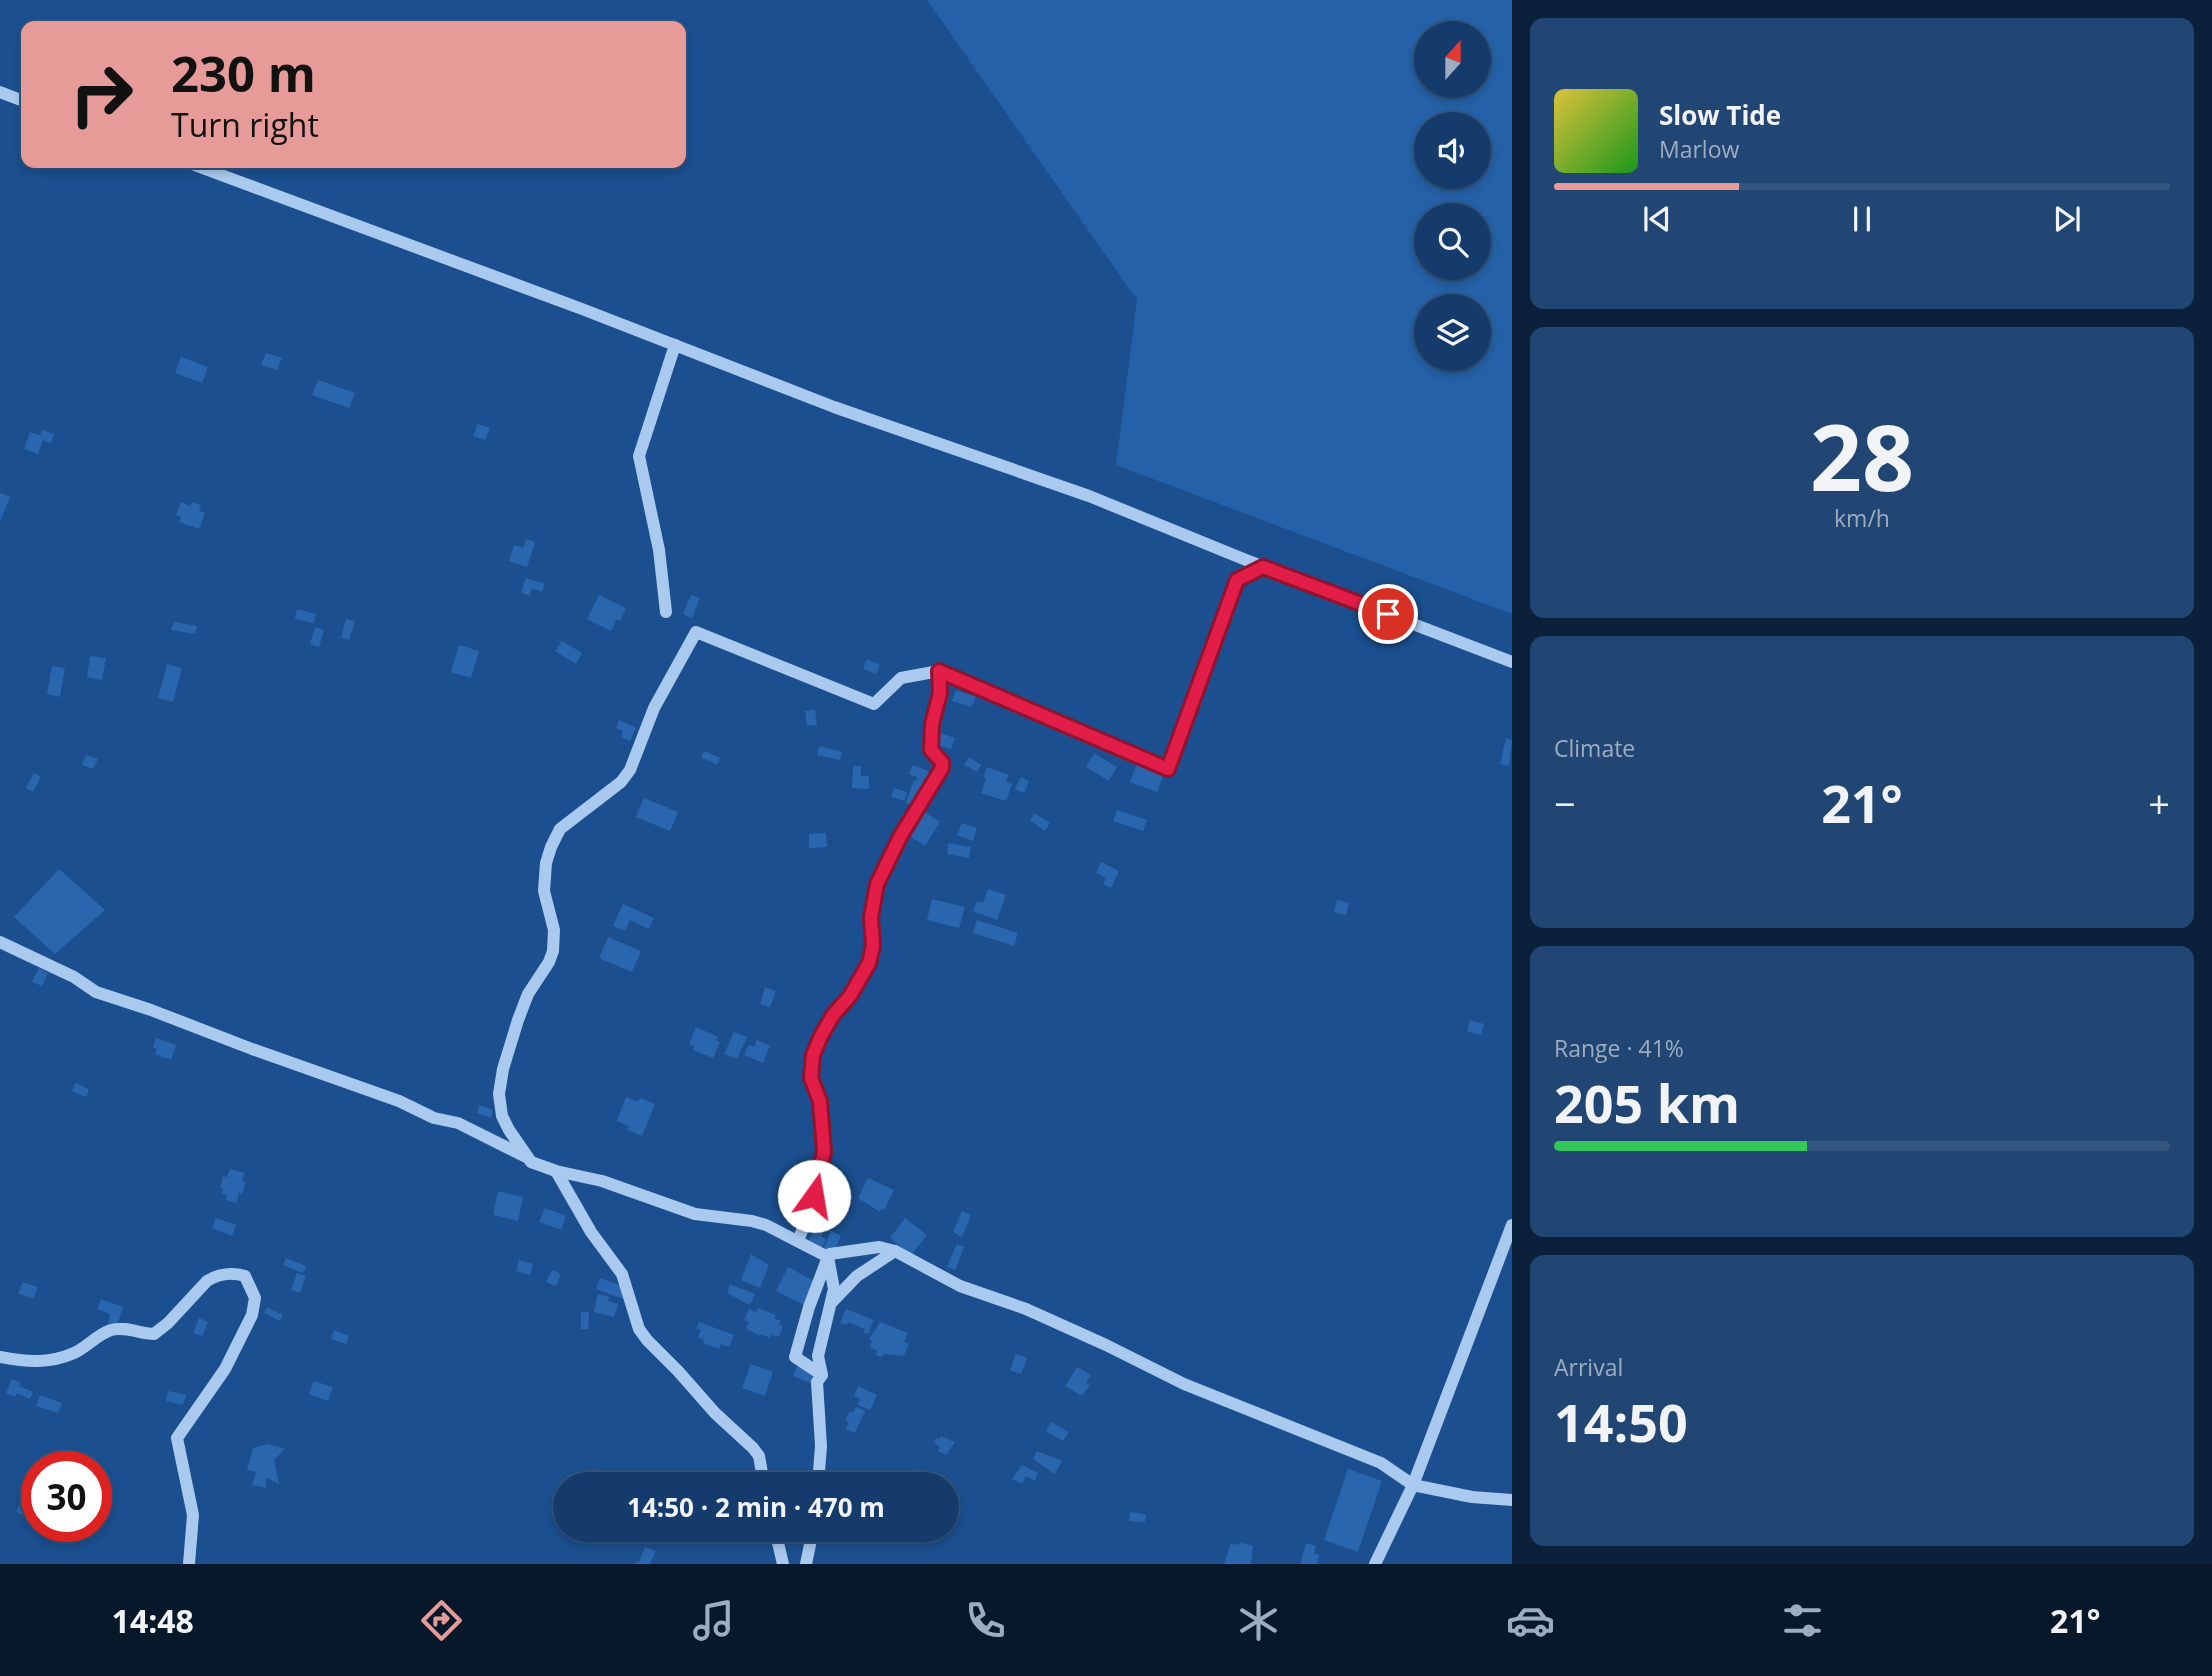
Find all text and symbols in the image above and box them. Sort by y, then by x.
north arrow [1414,21,1491,98]
map controls [1414,21,1491,371]
text: 230 m [171,40,316,106]
icon: right [56,49,147,140]
text: Slow Tide [1659,97,1781,133]
text: Turn right [171,103,319,146]
button: sound [1414,112,1491,189]
text: Marlow [1659,133,1739,165]
icon: previous [1638,200,1676,238]
icon: pause [1843,200,1881,238]
icon: next [2048,200,2086,238]
button: search [1414,203,1491,280]
button: layers [1414,294,1491,371]
text: 28 [1810,394,1914,518]
text: km/h [1834,502,1890,534]
pin [1358,584,1418,644]
icon: arrive [1369,595,1407,633]
text: Climate [1554,732,1635,764]
text: 21° [1821,767,1903,838]
text: − [1554,777,1576,829]
text: + [2148,777,2170,829]
text: Range · 41% [1554,1032,1684,1064]
text: 205 km [1554,1067,1740,1138]
position arrow [777,1159,851,1233]
text: Arrival [1554,1351,1623,1383]
text: 14:50 [1554,1386,1688,1457]
speed limit sign: 30 [21,1451,112,1542]
text: 14:50 · 2 min · 470 m [627,1489,885,1525]
icon: directions [417,1596,466,1645]
icon: music [689,1596,738,1645]
icon: phone [961,1596,1010,1645]
icon: climate [1234,1596,1283,1645]
icon: car [1506,1596,1555,1645]
icon: filters [1778,1596,1827,1645]
text: 14:48 [112,1599,194,1642]
text: 21° [2050,1599,2100,1642]

